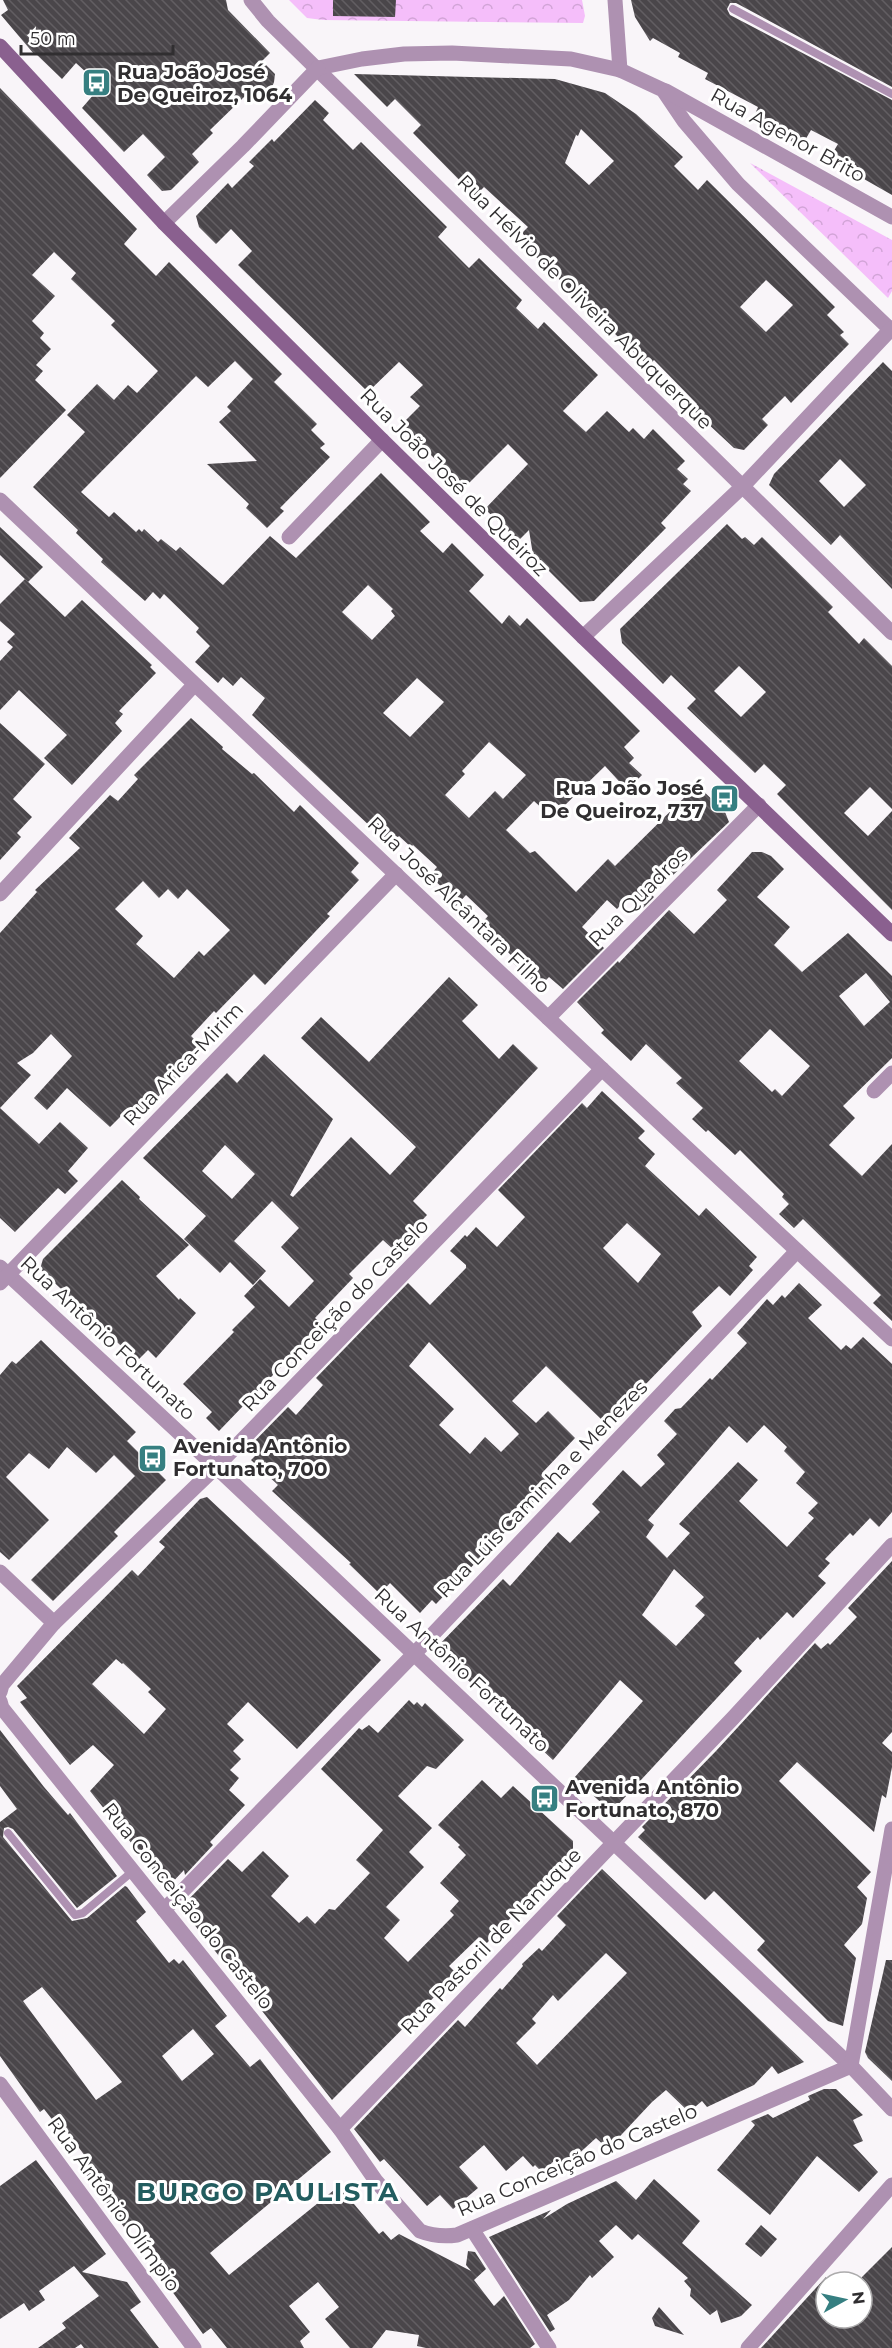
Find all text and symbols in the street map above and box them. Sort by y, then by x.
scale bar [21,18,172,56]
text: 50 m [30,28,76,50]
place label: Rua João José De Queiroz, 1064 [117,60,292,107]
bus stop icon: Rua João José De Queiroz, 1064 [80,67,112,99]
street label: Rua Agenor Brito [707,83,869,187]
street label: Rua Hélvio de Oliveira Abuquerque [453,170,717,434]
street label: Rua João José de Queiroz [355,383,553,581]
place label: Rua João José De Queiroz, 737 [540,776,704,823]
bus stop icon: Rua João José De Queiroz, 737 [709,783,741,815]
street label: Rua José Alcântara Filho [363,812,555,998]
street label: Rua Quadros [583,842,693,952]
street label: Rua Arica-Mirim [118,997,248,1131]
street label: Rua Conceição do Castelo [236,1214,434,1416]
street label: Rua Antônio Fortunato [16,1251,200,1425]
street label: Rua Lúis Caminha e Menezes [432,1375,652,1603]
place label: Avenida Antônio Fortunato, 700 [172,1434,347,1481]
bus stop icon: Avenida Antônio Fortunato, 700 [136,1442,168,1474]
street label: Rua Antônio Fortunato [370,1583,554,1757]
place label: Avenida Antônio Fortunato, 870 [564,1775,739,1822]
bus stop icon: Avenida Antônio Fortunato, 870 [528,1783,560,1815]
street label: Rua Conceição do Castelo [97,1798,279,2014]
street label: Rua Pastoril de Nanuque [396,1843,586,2039]
street label: Rua Conceição do Castelo [453,2098,701,2222]
street label: Rua Antônio Olímpio [43,2112,185,2296]
district label: BURGO PAULISTA [136,2176,400,2208]
north arrow [814,2270,874,2330]
text: N [848,2290,869,2306]

